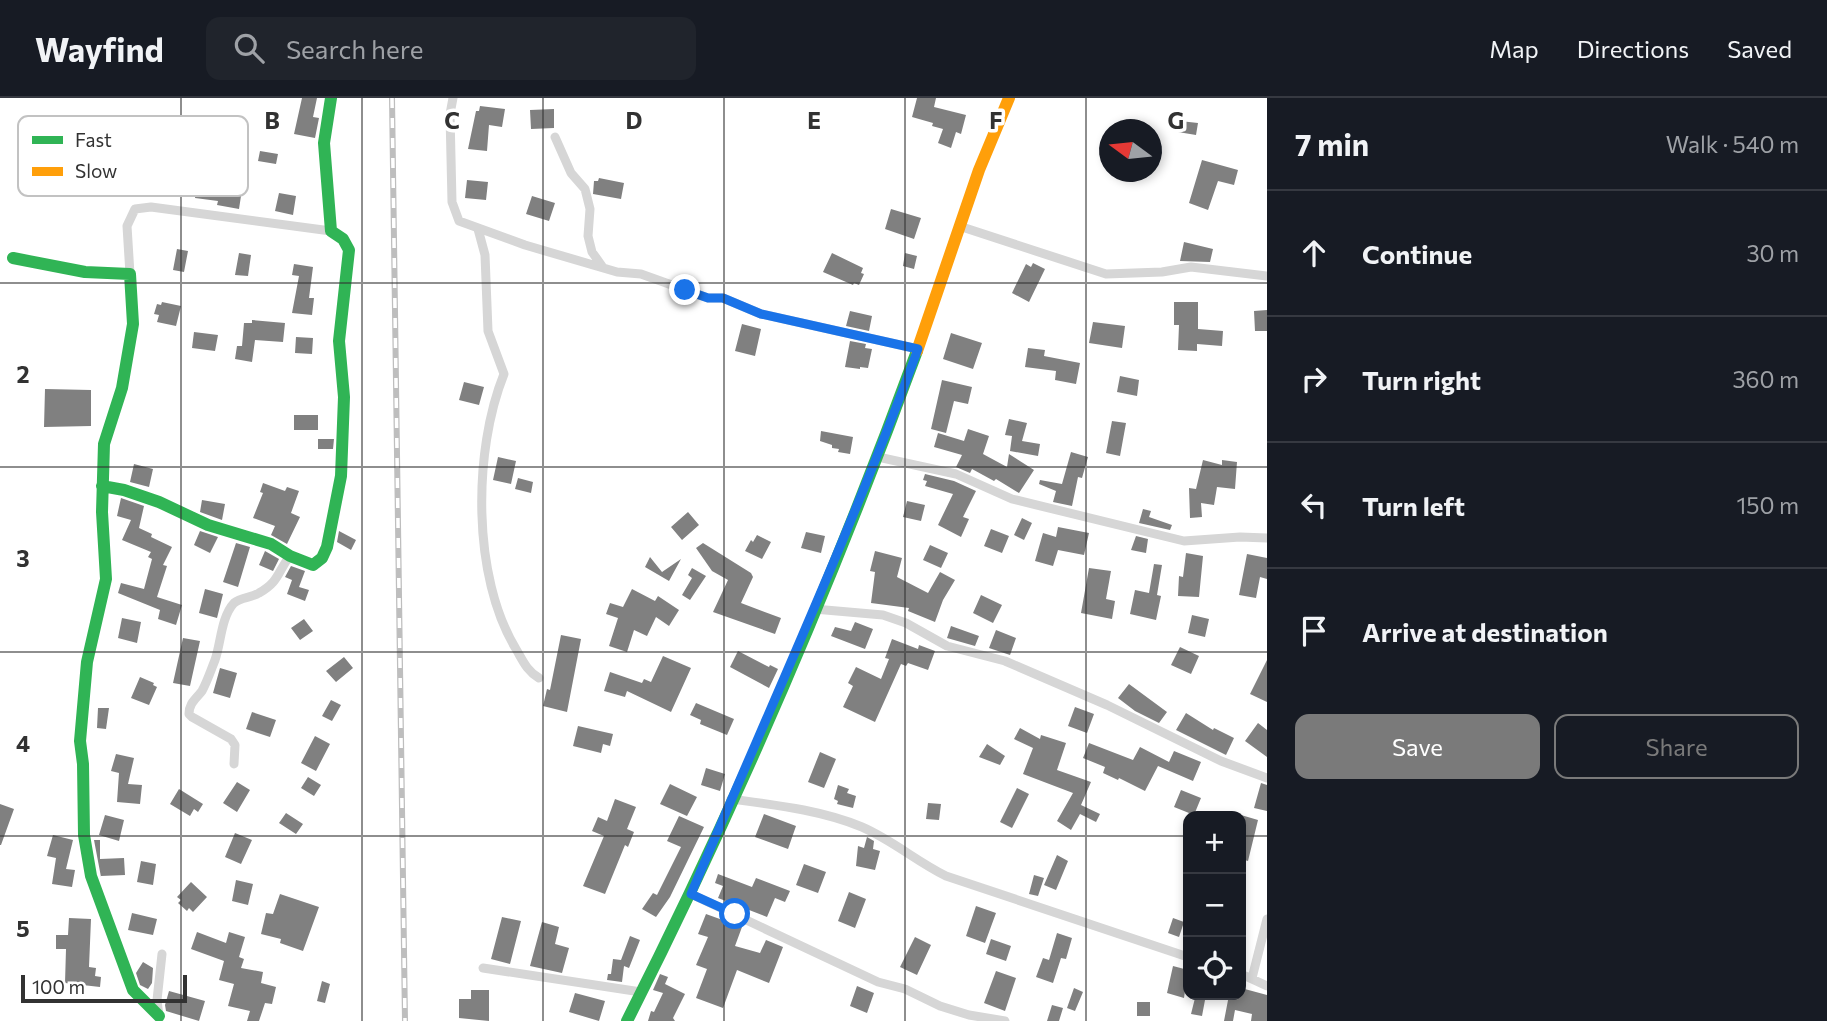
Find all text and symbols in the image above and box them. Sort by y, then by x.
search box [206,17,696,80]
text: Wayfind [35,28,164,69]
icon: search [230,29,268,67]
text: Search here [286,33,423,64]
text: Map [1489,34,1539,63]
text: Directions [1577,34,1689,63]
text: Saved [1727,34,1792,63]
text: B [264,106,280,134]
text: C [444,106,460,134]
text: D [626,106,643,134]
text: E [807,106,821,134]
text: F [989,106,1003,134]
text: G [1168,106,1184,134]
legend [18,116,248,196]
north arrow [1099,119,1162,182]
text: 7 min [1295,125,1369,162]
text: Fast [75,128,112,151]
text: Walk · 540 m [1666,130,1799,158]
text: Slow [75,159,117,182]
icon: ahead [1295,234,1333,272]
text: Continue [1362,238,1472,269]
text: 30 m [1746,239,1799,267]
route end [669,274,700,305]
text: 2 [16,360,30,388]
icon: right [1295,360,1333,398]
text: Turn right [1362,364,1481,395]
text: 360 m [1732,365,1799,393]
icon: left [1295,486,1333,524]
text: Turn left [1362,490,1465,521]
text: 150 m [1736,491,1799,519]
text: 3 [16,544,30,572]
icon: arrive [1295,612,1333,650]
text: Arrive at destination [1362,616,1608,647]
button: Save [1295,714,1540,779]
button: Share [1554,714,1799,779]
text: 4 [16,729,30,757]
map controls [1183,811,1246,1000]
button: + [1183,811,1246,874]
button: − [1183,874,1246,937]
route start [719,898,750,929]
text: 5 [16,914,30,942]
button: locate [1183,937,1246,1000]
scale bar [21,972,187,1004]
text: 100 m [32,975,85,998]

